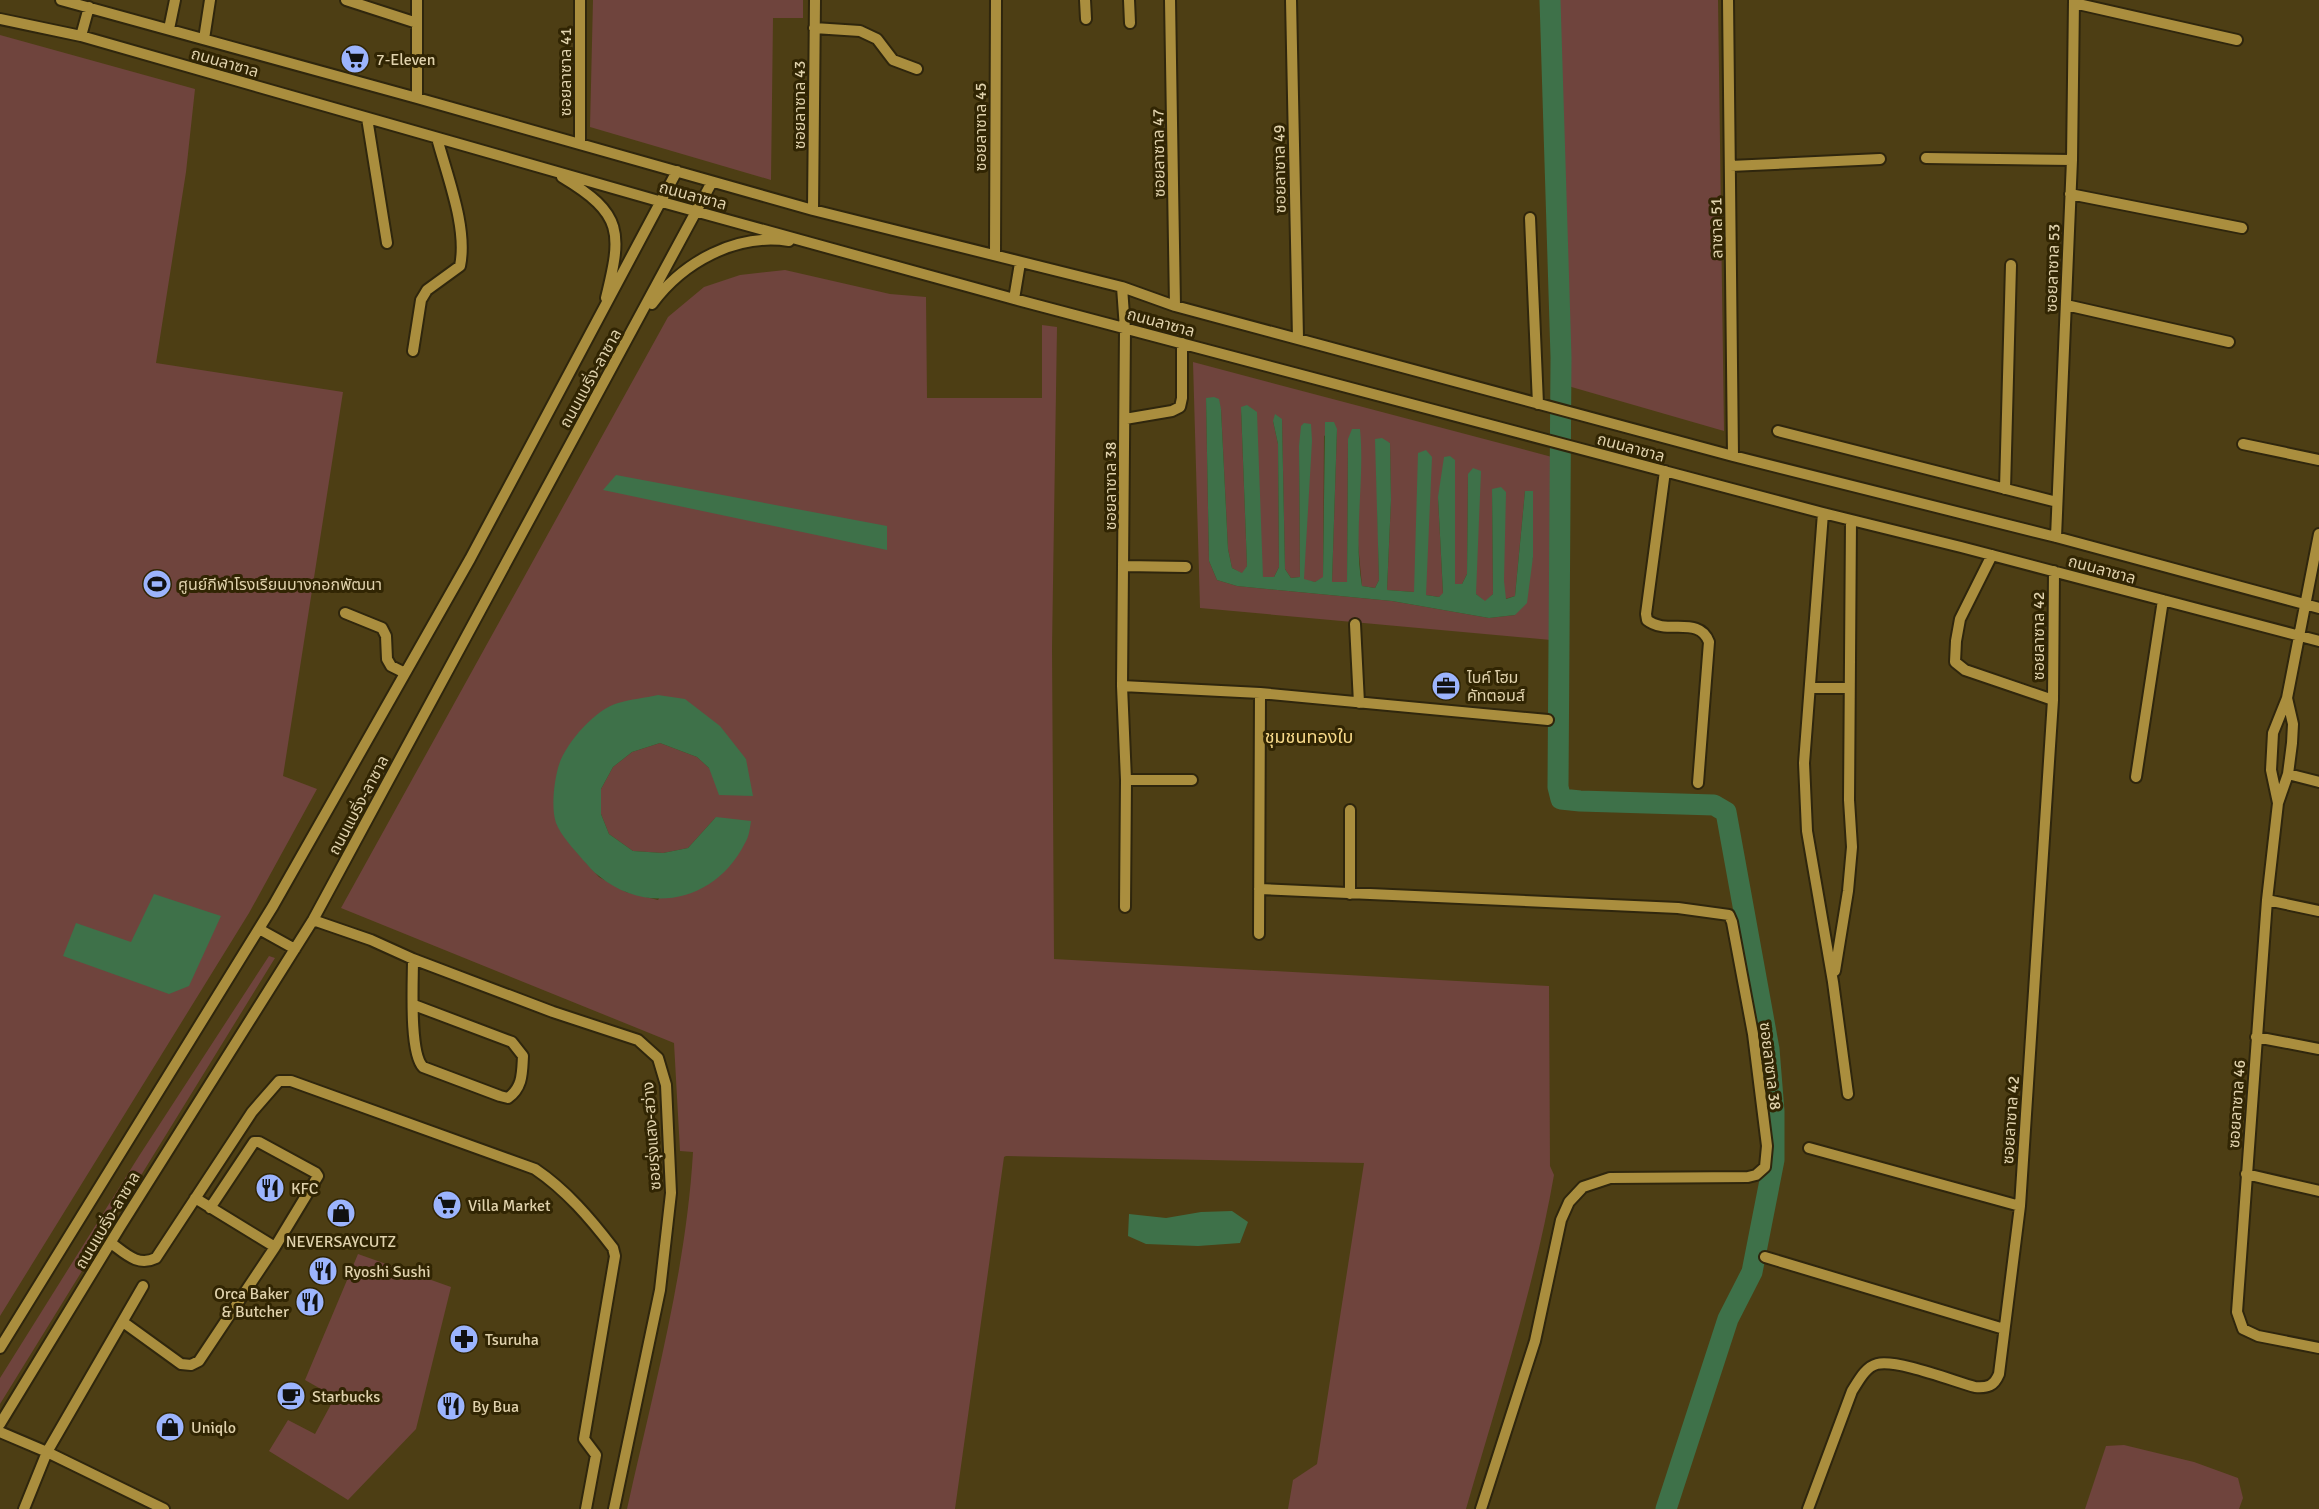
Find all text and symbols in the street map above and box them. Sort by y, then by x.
street label: ซอยลาซาล 41 [556,28,576,116]
supermarket icon: 7-Eleven [339,43,371,75]
street label: ถนนลาซาล [189,44,261,82]
place label: 7-Eleven [376,50,435,70]
street label: ซอยลาซาล 43 [790,61,810,149]
street label: ซอยลาซาล 45 [971,83,991,171]
street label: ซอยลาซาล 47 [1148,109,1170,197]
street label: ซอยลาซาล 49 [1269,125,1291,213]
street label: ถนนลาซาล [657,177,729,215]
street label: ลาซาล 51 [1706,197,1728,259]
street label: ซอยลาซาล 53 [2041,223,2065,313]
street label: ถนนลาซาล [1125,304,1197,342]
street label: ถนนแบริ่ง-ลาซาล [555,325,626,431]
street label: ถนนลาซาล [1595,429,1667,467]
street label: ซอยลาซาล 38 [1101,442,1121,530]
street label: ถนนลาซาล [2066,551,2138,589]
sports icon: ศูนย์กีฬาโรงเรียนบางกอกพัฒนา [141,568,173,600]
place label: ศูนย์กีฬาโรงเรียนบางกอกพัฒนา [178,575,382,595]
street label: ซอยลาซาล 42 [2029,592,2049,680]
place label: ไบค์ โฮม คัทตอมส์ [1466,668,1525,706]
office icon: ไบค์ โฮม คัทตอมส์ [1430,670,1462,702]
district label: ชุมชนทองใบ [1265,726,1353,748]
street label: ถนนแบริ่ง-ลาซาล [323,752,394,859]
street label: ซอยลาซาล 38 [1755,1021,1785,1111]
street label: ซอยลาซาล 46 [2224,1059,2250,1149]
street label: ซอยลาซาล 42 [1998,1075,2024,1165]
street label: ซอยรุ่งแสง-สว่าง [638,1081,666,1191]
street label: ถนนแบริ่ง-ลาซาล [70,1168,145,1273]
restaurant icon: KFC [254,1172,286,1204]
place label: KFC [291,1179,319,1199]
supermarket icon: Villa Market [431,1189,463,1221]
place label: Villa Market [468,1196,551,1216]
shop icon: NEVERSAYCUTZ [325,1197,357,1229]
place label: NEVERSAYCUTZ [286,1232,396,1252]
restaurant icon: Ryoshi Sushi [307,1255,339,1287]
place label: Ryoshi Sushi [344,1262,430,1282]
place label: Orca Baker & Butcher [214,1284,289,1322]
restaurant icon: Orca Baker & Butcher [294,1286,326,1318]
pharmacy icon: Tsuruha [448,1323,480,1355]
place label: Tsuruha [485,1330,539,1350]
cafe icon: Starbucks [275,1380,307,1412]
place label: Starbucks [312,1387,380,1407]
restaurant icon: By Bua [435,1390,467,1422]
place label: By Bua [472,1397,519,1417]
shop icon: Uniqlo [154,1411,186,1443]
place label: Uniqlo [191,1418,236,1438]

